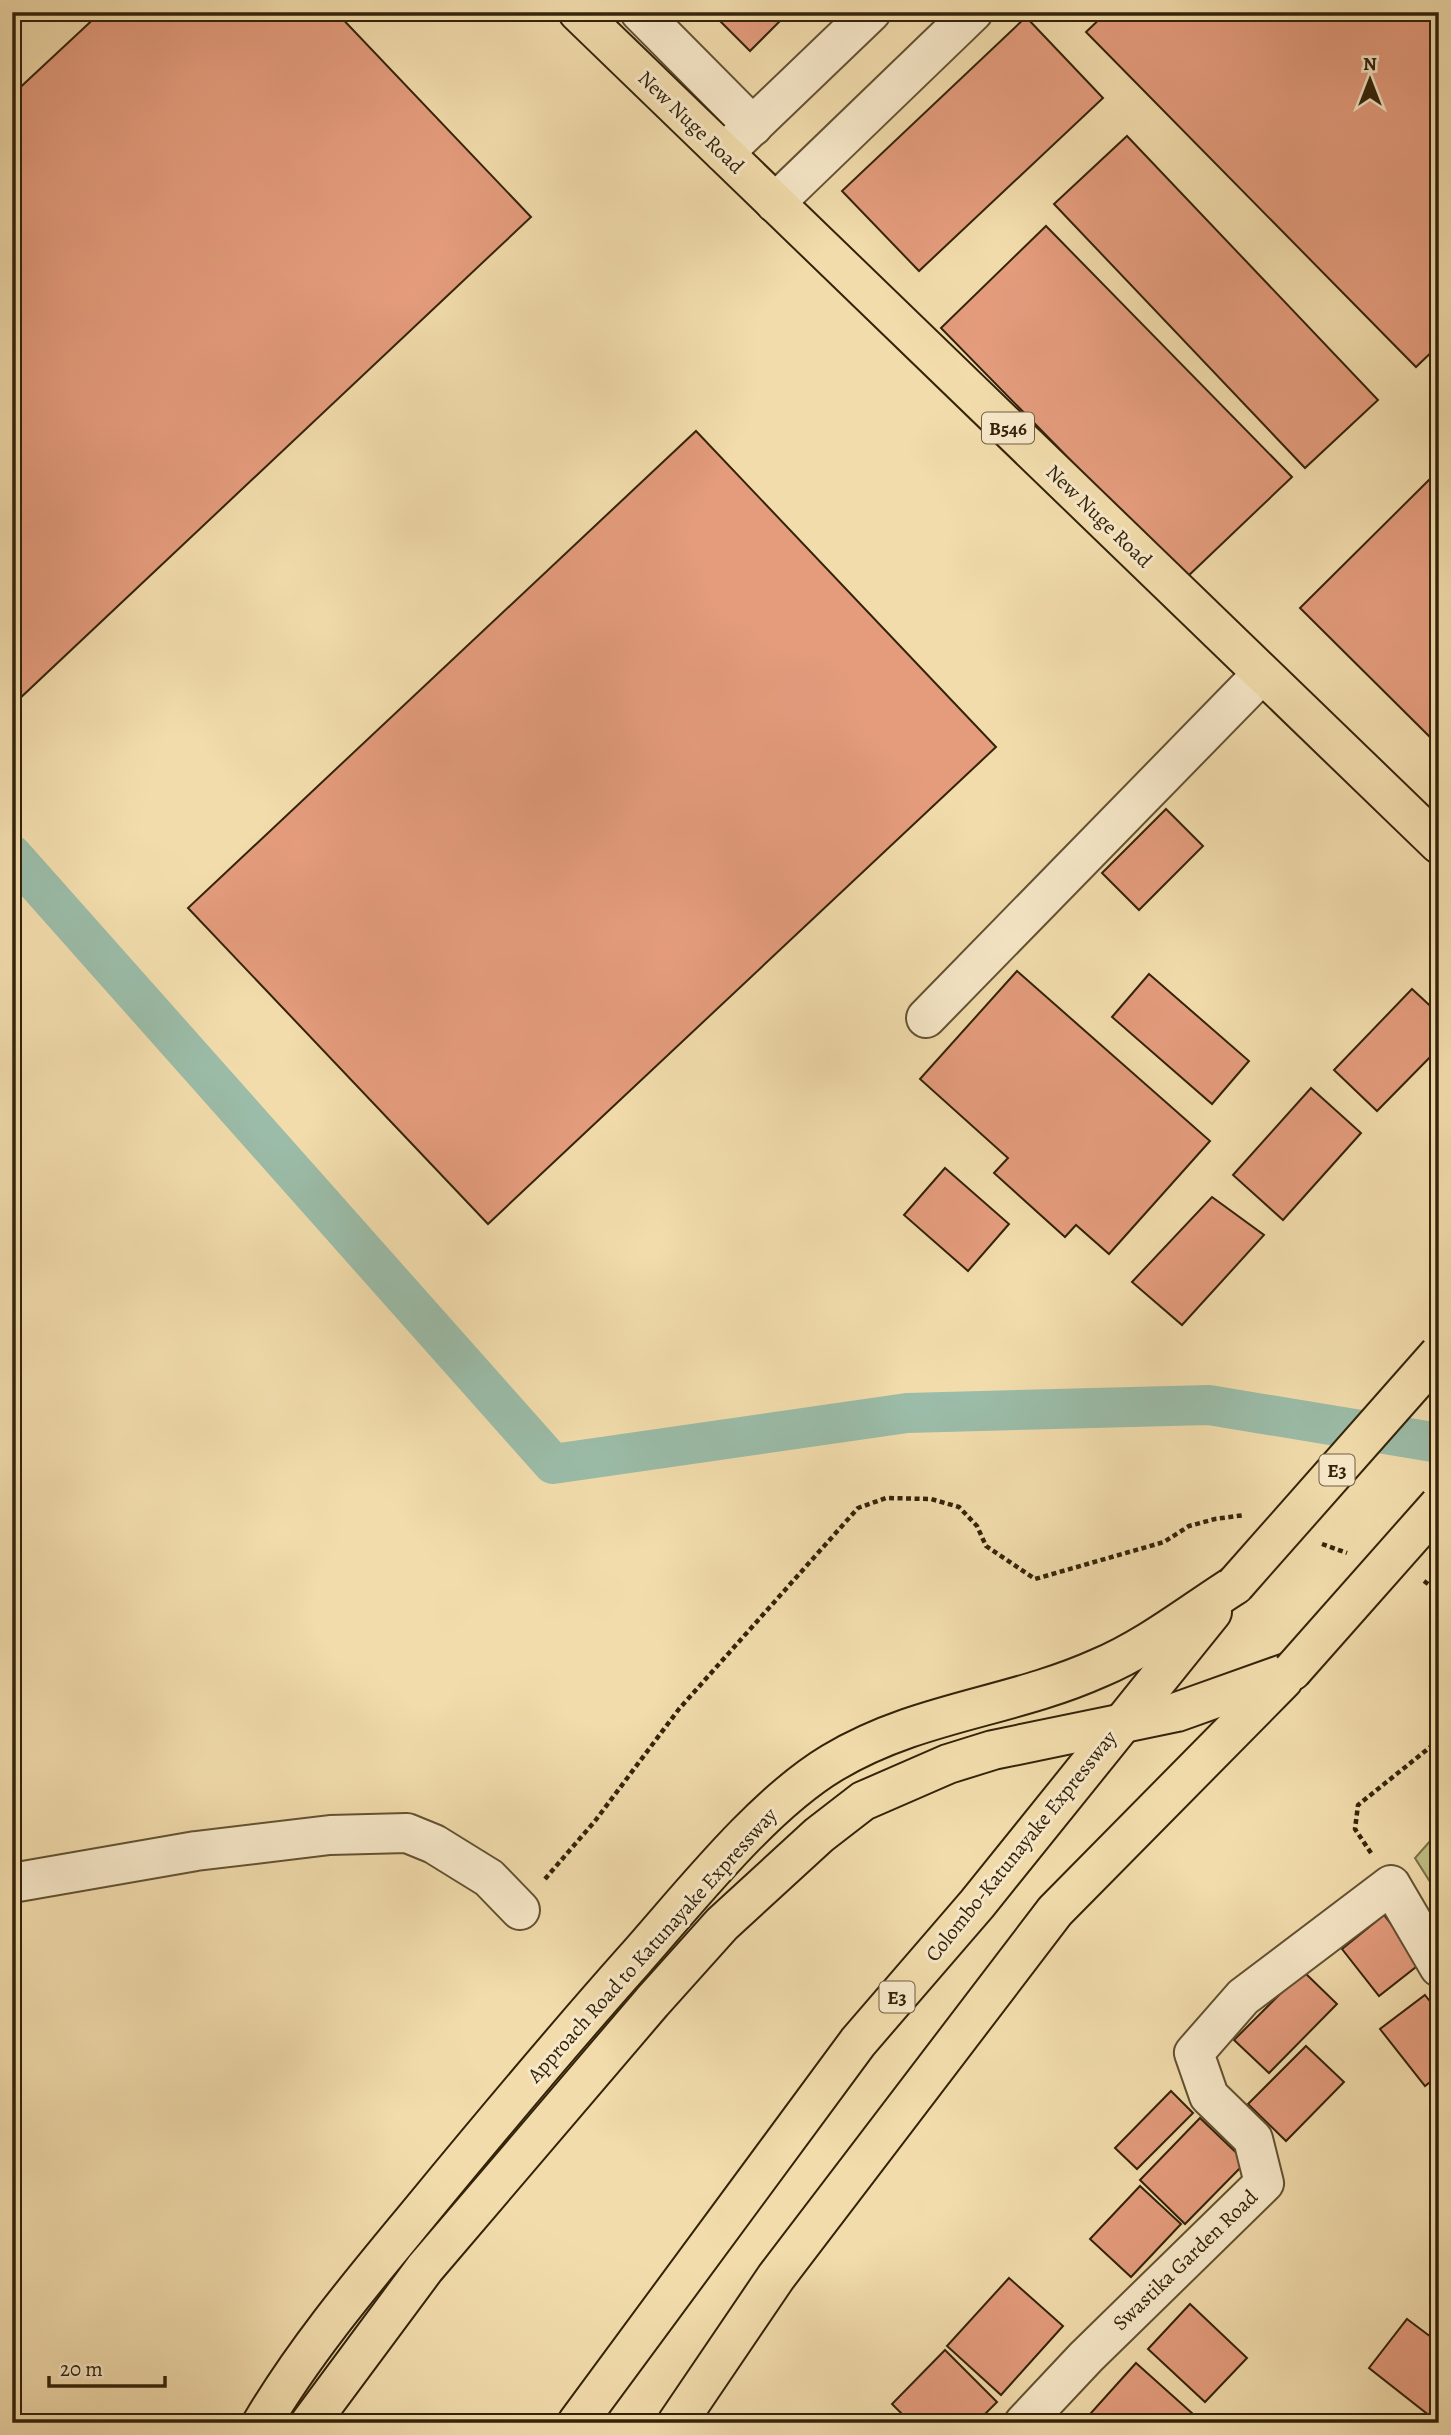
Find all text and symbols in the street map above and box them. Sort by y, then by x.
north arrow [1336,46,1406,116]
text: N [1363,51,1377,77]
street label: New Nuge Road [632,64,751,180]
road number: B546 [982,412,1034,444]
street label: New Nuge Road [1040,458,1159,574]
road number: E3 [1320,1454,1354,1486]
street label: Colombo-Katunayake Expressway [919,1724,1123,1967]
street label: Approach Road to Katunayake Expressway [520,1801,784,2089]
road number: E3 [880,1982,914,2012]
street label: Swastika Garden Road [1106,2183,1264,2337]
scale bar [49,2344,164,2388]
text: 20 m [60,2355,103,2383]

